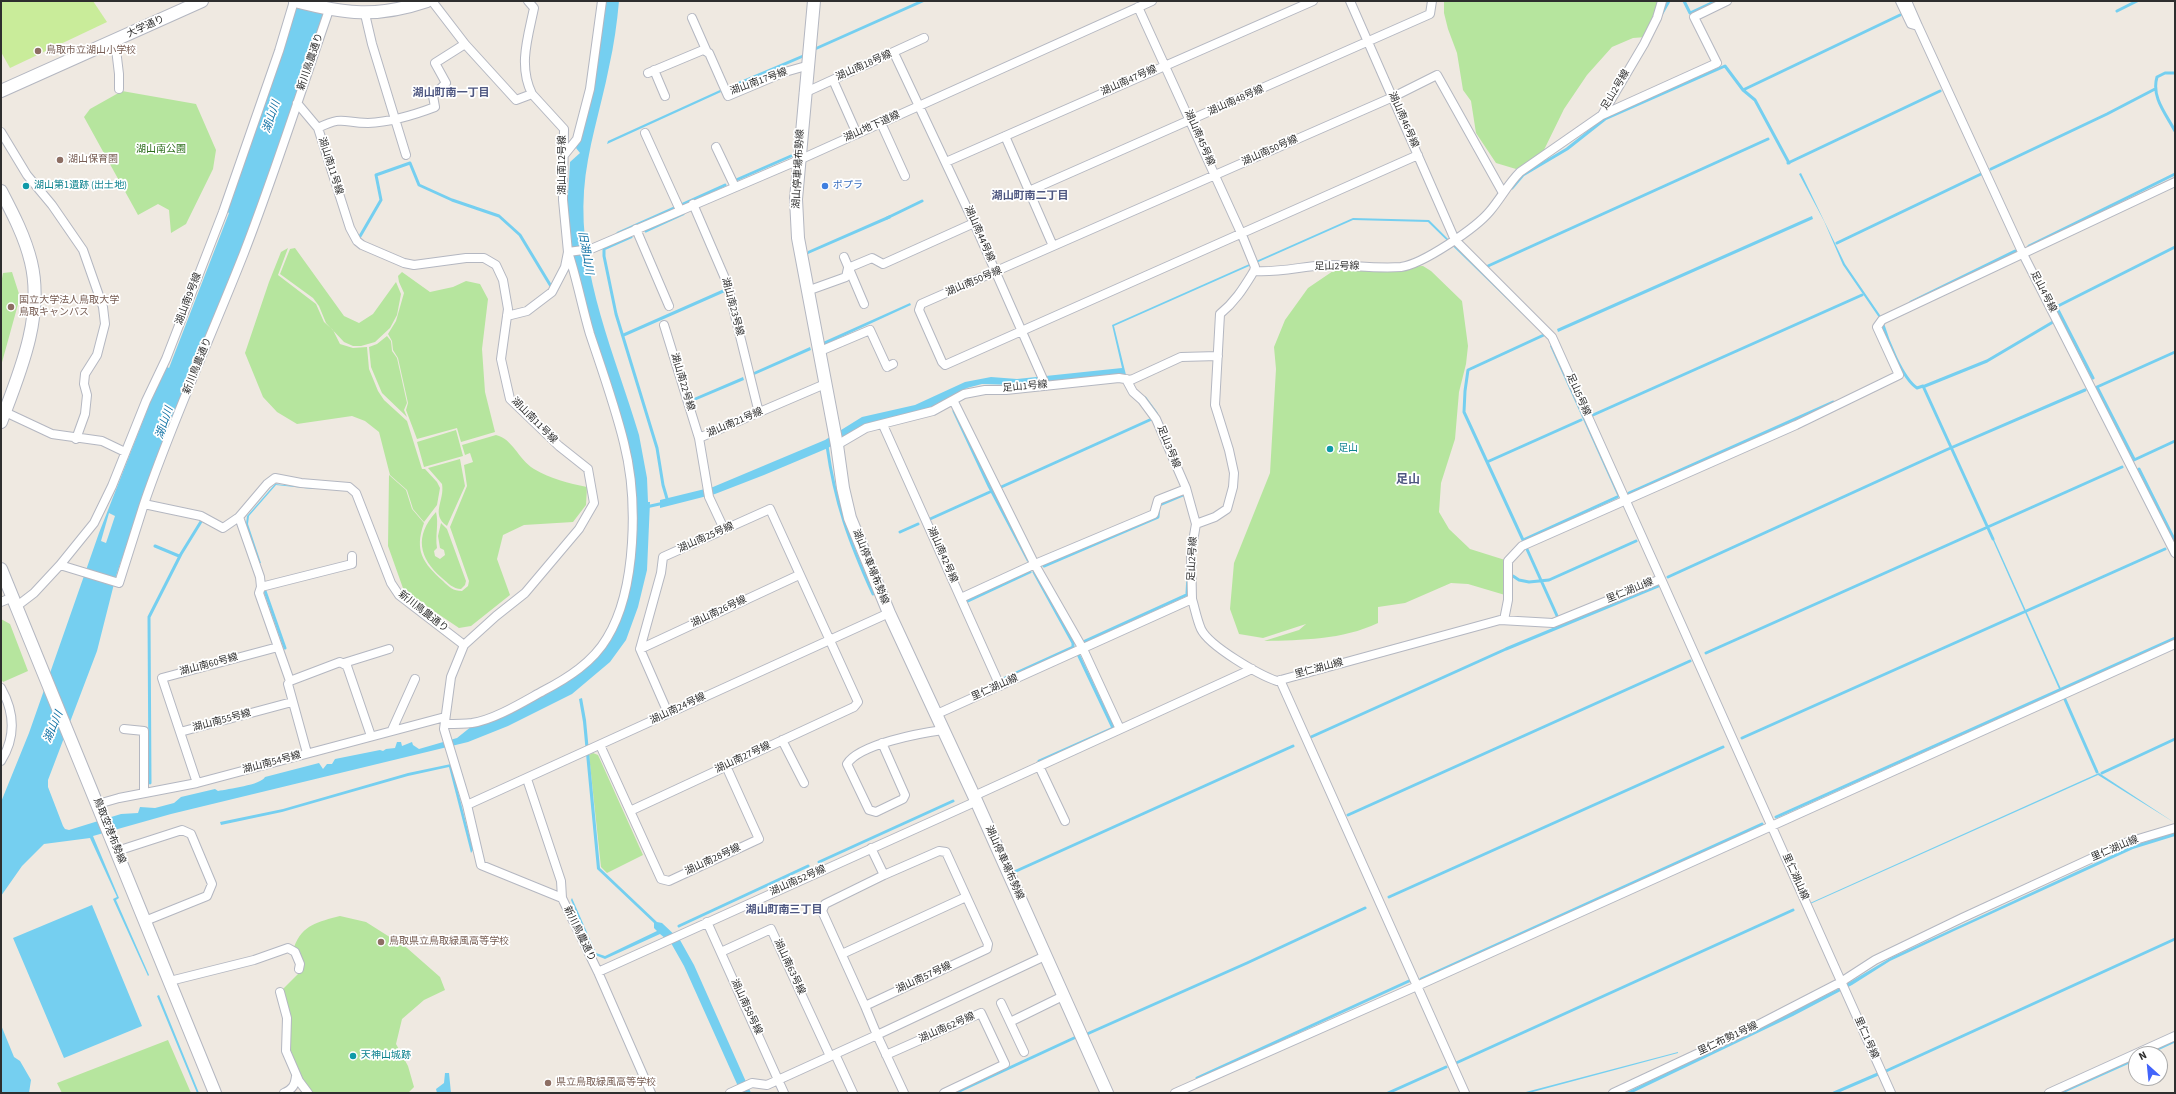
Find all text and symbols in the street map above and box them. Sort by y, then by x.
street label: 大学通り [125,13,167,41]
street label: 新川鳥農通り [296,32,326,92]
place label: 鳥取市立湖山小学校 [46,45,136,57]
marker: 鳥取市立湖山小学校 [33,46,43,56]
street label: 湖山南18号線 [834,48,894,84]
street label: 湖山南47号線 [1099,63,1159,99]
street label: 湖山南17号線 [729,66,789,98]
street label: 足山2号線 [1599,68,1633,112]
street label: 湖山南48号線 [1206,83,1266,119]
district label: 湖山町南一丁目 [413,87,489,101]
street label: 湖山南46号線 [1385,90,1421,150]
water label: 湖山川 [260,99,284,135]
street label: 湖山南45号線 [1181,108,1217,168]
street label: 湖山地下道線 [842,109,902,145]
street label: 湖山停車場布勢線 [791,129,807,209]
street label: 湖山南50号線 [1240,133,1300,169]
street label: 湖山南12号線 [557,135,569,195]
street label: 湖山南11号線 [315,136,345,196]
park label: 湖山南公園 [136,144,186,156]
place label: 湖山保育園 [68,154,118,166]
marker: 湖山保育園 [55,155,65,165]
place label: 湖山第1遺跡 (出土地) [34,180,127,192]
place label: ポプラ [833,180,863,192]
marker: 湖山第1遺跡 (出土地) [21,181,31,191]
marker: ポプラ [820,181,830,191]
district label: 湖山町南二丁目 [992,190,1068,204]
street label: 湖山南44号線 [961,204,997,264]
water label: 旧湖山川 [575,230,595,276]
street label: 足山2号線 [1314,261,1360,273]
street label: 湖山南50号線 [944,265,1004,299]
street label: 足山4号線 [2027,269,2059,315]
street label: 湖山南9号線 [174,271,204,327]
street label: 湖山南23号線 [718,276,746,338]
place label: 国立大学法人鳥取大学 鳥取キャンパス [19,295,119,318]
marker: 国立大学法人鳥取大学 鳥取キャンパス [6,302,16,312]
street label: 新川鳥農通り [181,336,215,396]
street label: 湖山南22号線 [667,352,697,412]
street label: 足山5号線 [1563,372,1593,418]
street label: 足山1号線 [1002,379,1048,395]
street label: 湖山南11号線 [509,396,559,446]
water label: 湖山川 [153,405,177,441]
street label: 湖山南21号線 [705,406,765,440]
street label: 足山3号線 [1154,424,1182,470]
place label: 足山 [1338,443,1358,455]
marker: 足山 [1325,444,1335,454]
district label: 足山 [1396,473,1420,487]
street label: 湖山南25号線 [676,520,736,556]
street label: 湖山南42号線 [924,525,960,585]
street label: 湖山停車場布勢線 [849,528,891,606]
street label: 足山2号線 [1186,536,1200,582]
street label: 里仁湖山線 [1605,576,1655,606]
street label: 新川鳥農通り [396,589,450,635]
street label: 湖山南26号線 [689,594,749,630]
street label: 湖山南60号線 [178,651,240,679]
street label: 里仁湖山線 [1293,657,1345,681]
street label: 里仁湖山線 [970,672,1020,704]
street label: 湖山南24号線 [648,691,708,727]
street label: 湖山南55号線 [191,707,253,735]
water label: 湖山川 [41,709,67,745]
street label: 湖山南27号線 [713,740,773,776]
street label: 湖山南54号線 [241,749,303,777]
street label: 鳥取空港布勢線 [90,796,128,866]
street label: 湖山停車場布勢線 [982,824,1026,902]
street label: 里仁湖山線 [2090,834,2140,864]
street label: 湖山南28号線 [683,842,743,878]
street label: 里仁湖山線 [1779,852,1811,902]
street label: 湖山南52号線 [768,863,828,899]
street label: 新川鳥農通り [560,904,598,964]
district label: 湖山町南三丁目 [746,904,822,918]
place label: 鳥取県立鳥取緑風高等学校 [389,936,509,948]
marker: 鳥取県立鳥取緑風高等学校 [376,937,386,947]
street label: 湖山南63号線 [771,937,807,997]
street label: 湖山南57号線 [894,960,954,996]
street label: 湖山南58号線 [728,977,764,1037]
street label: 湖山南62号線 [917,1010,977,1046]
street label: 里仁1号線 [1851,1015,1881,1061]
street label: 里仁布勢1号線 [1696,1020,1760,1058]
north arrow [2128,1046,2168,1086]
text: N [2136,1047,2149,1064]
place label: 天神山城跡 [361,1050,411,1062]
marker: 天神山城跡 [348,1051,358,1061]
place label: 県立鳥取緑風高等学校 [556,1077,656,1089]
marker: 県立鳥取緑風高等学校 [543,1078,553,1088]

